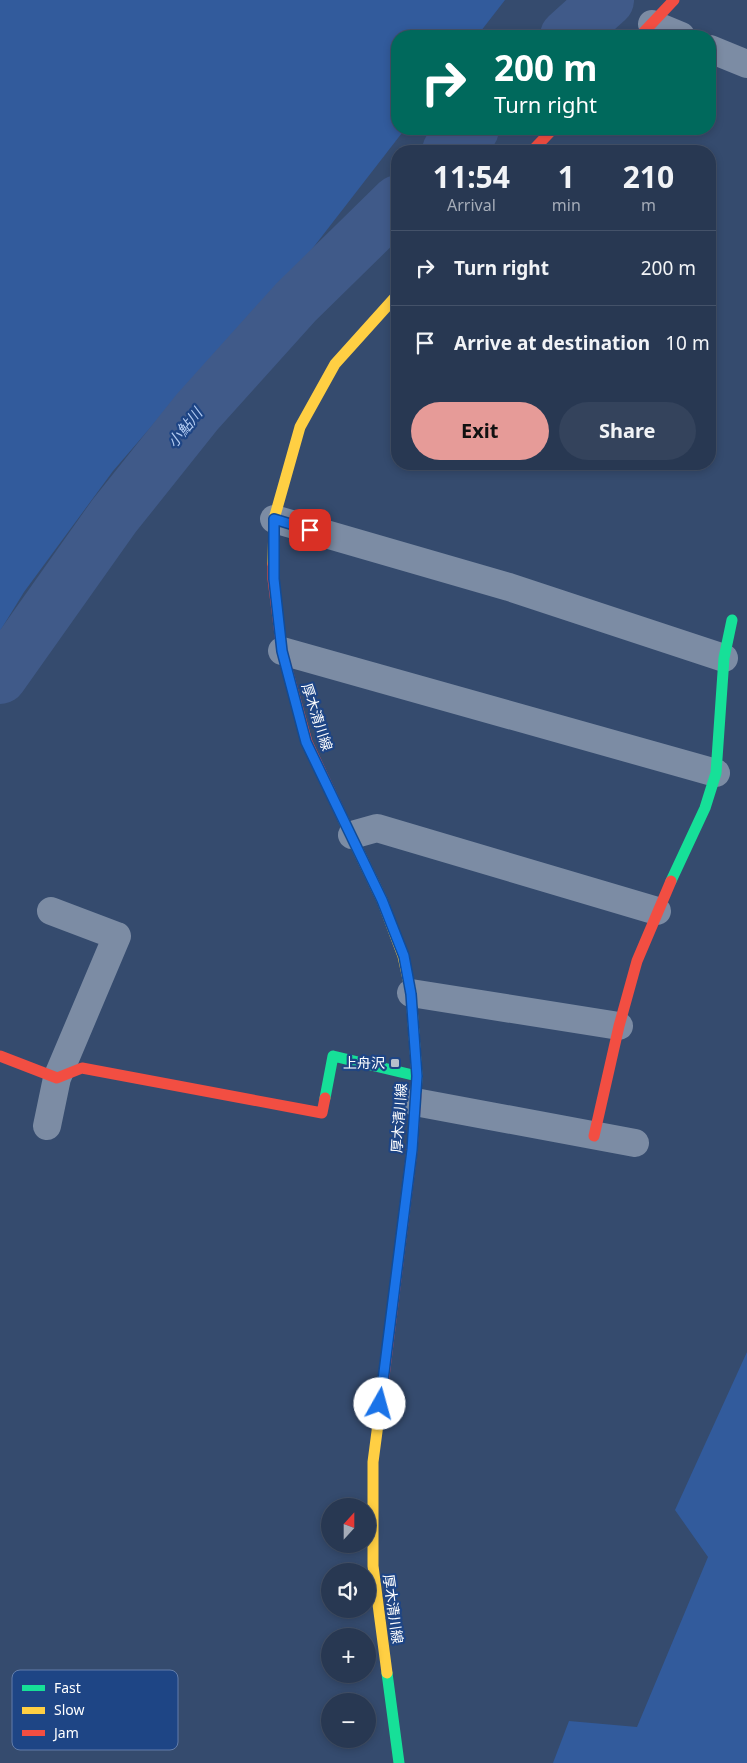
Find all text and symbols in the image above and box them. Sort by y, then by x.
text: 200 m [494,44,597,91]
icon: right [411,50,476,115]
text: Turn right [494,89,597,119]
text: 11:54 [433,156,510,197]
text: 1 [558,156,575,197]
text: 210 [623,156,674,197]
text: Arrival [447,194,496,216]
text: min [552,194,581,216]
text: m [641,194,656,216]
icon: right [411,254,439,282]
text: Turn right [454,255,549,281]
text: 200 m [641,255,696,281]
icon: arrive [411,329,439,357]
text: Arrive at destination [454,330,650,356]
text: 10 m [665,330,710,356]
water label: 小鮎川 [162,402,207,451]
button: Exit [411,402,549,460]
button: Share [559,402,696,460]
pin [289,509,331,551]
icon: arrive [296,516,324,544]
street label: 厚木清川線 [298,681,337,753]
place label: 上舟沢 [343,1053,385,1072]
marker: 上舟沢 [389,1057,401,1069]
street label: 厚木清川線 [387,1082,410,1154]
position arrow [353,1377,405,1429]
north arrow [321,1498,376,1552]
map controls [321,1498,376,1748]
button: sound [321,1563,376,1618]
street label: 厚木清川線 [379,1573,408,1645]
button: + [321,1628,376,1683]
legend [12,1670,178,1750]
text: Fast [54,1678,81,1697]
button: − [321,1693,376,1748]
text: Slow [54,1700,85,1719]
text: Jam [52,1723,79,1742]

